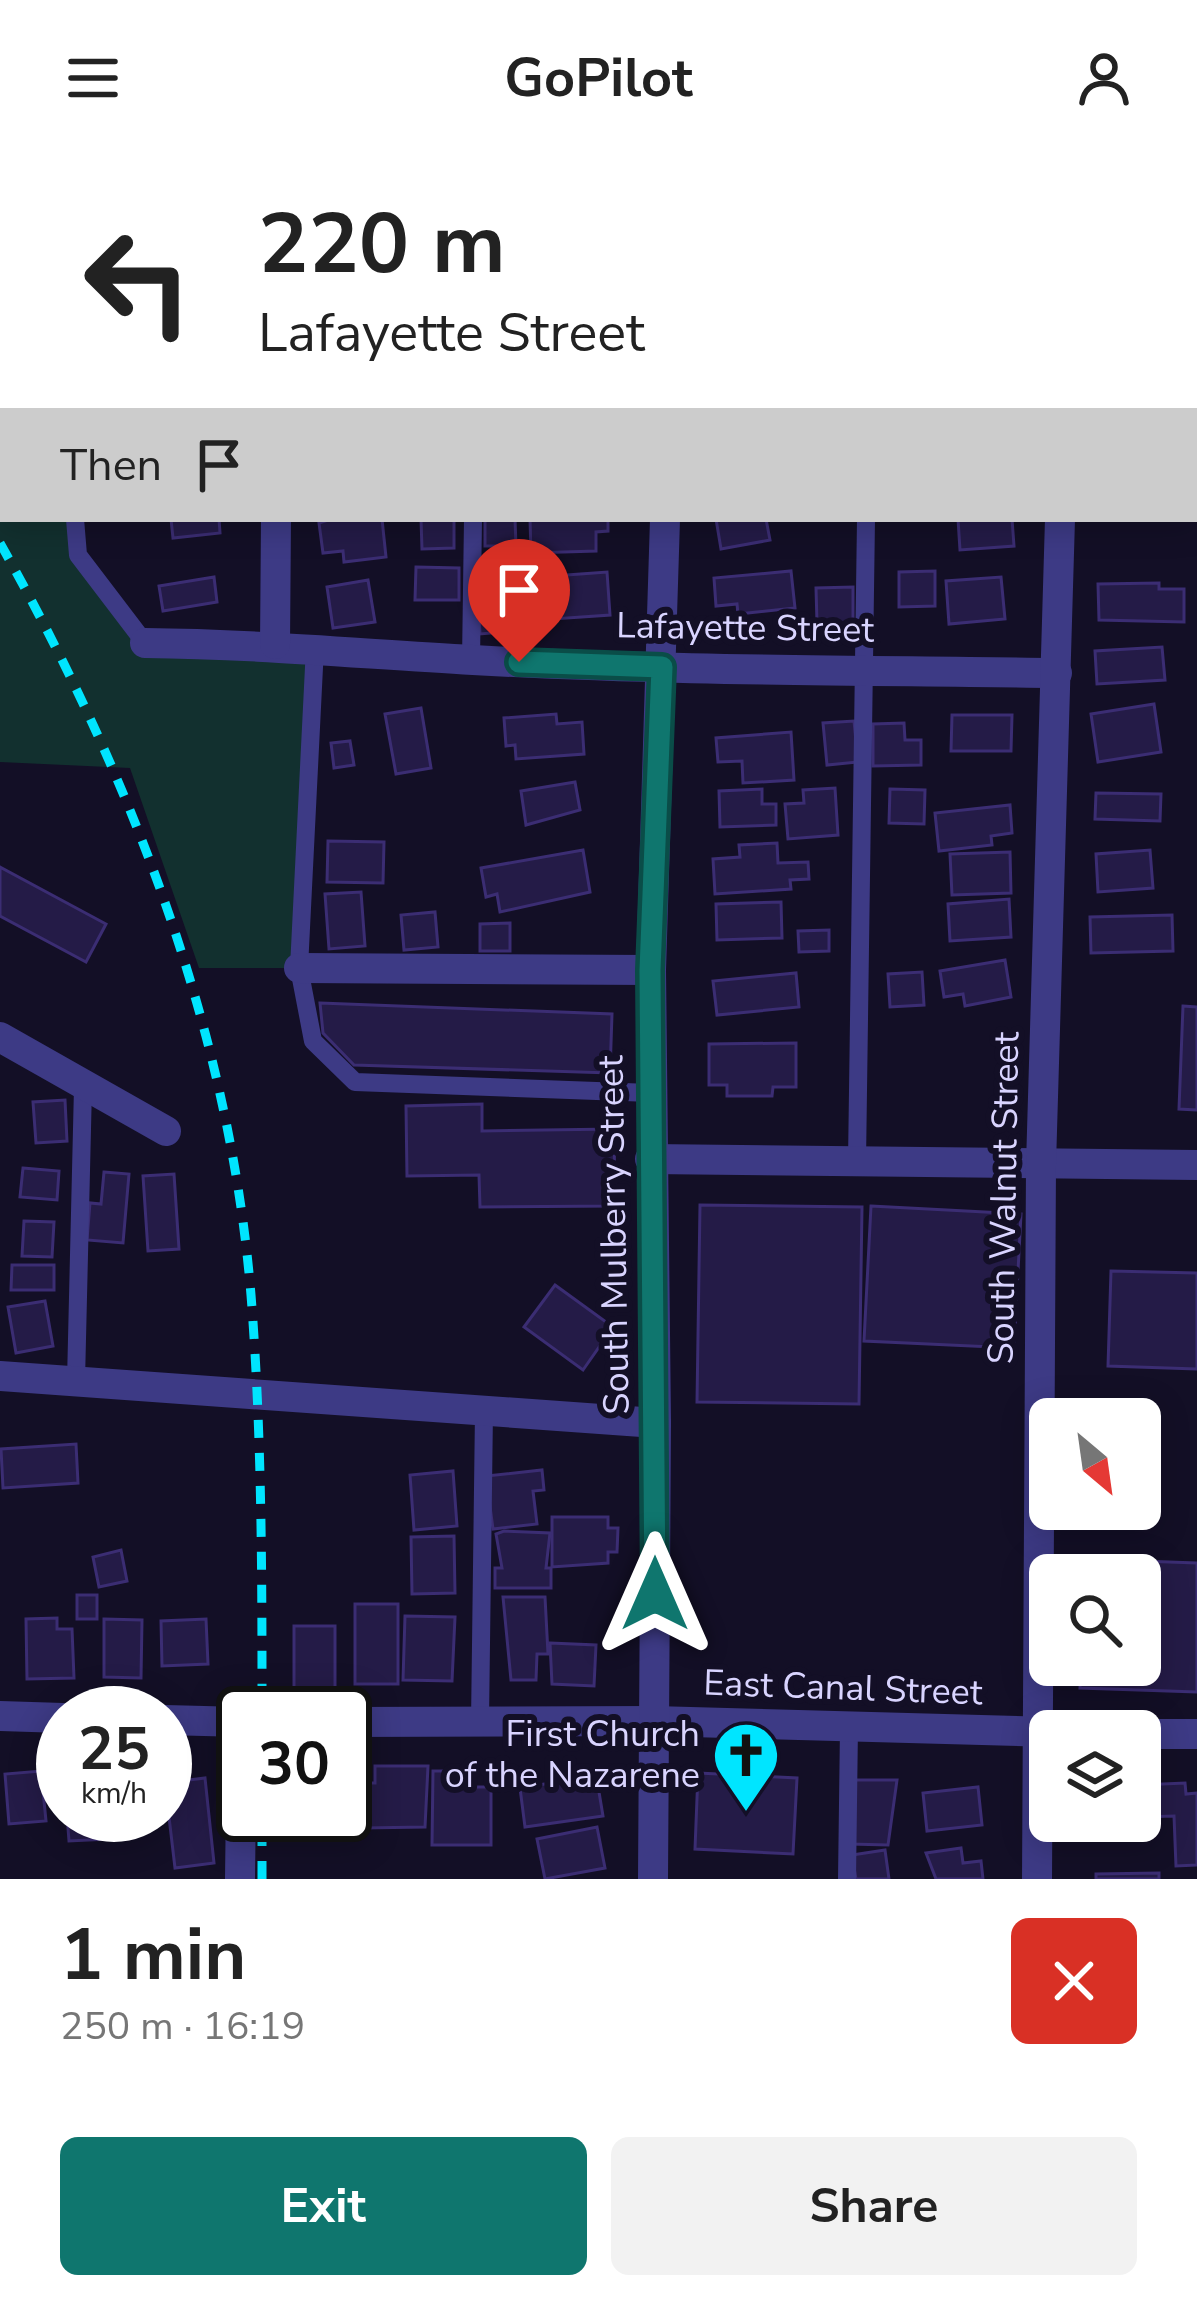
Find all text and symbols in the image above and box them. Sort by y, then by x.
text: GoPilot [504,41,693,115]
icon: menu [60,45,126,111]
icon: person [1071,45,1137,111]
text: 220 m [258,187,506,302]
icon: left [60,204,216,360]
text: Lafayette Street [258,296,645,370]
icon: arrive [186,432,252,498]
text: Then [60,435,162,496]
pin [468,539,570,662]
icon: arrive [486,557,552,623]
street label: Lafayette Street [616,601,875,655]
street label: South Walnut Street [977,1031,1031,1365]
street label: South Mulberry Street [586,1055,642,1415]
north arrow [1029,1398,1161,1530]
map controls [1029,1398,1161,1842]
position arrow [592,1531,718,1657]
button: search [1029,1554,1161,1686]
street label: East Canal Street [703,1659,984,1717]
speed limit sign: 30 [216,1686,372,1842]
text: 25 [78,1708,150,1790]
place label: First Church of the Nazarene [445,1710,700,1800]
button: layers [1029,1710,1161,1842]
church icon: First Church of the Nazarene [711,1720,781,1814]
text: km/h [81,1773,147,1814]
text: 1 min [60,1906,246,2004]
button: close [1011,1918,1137,2044]
text: 250 m · 16:19 [60,2000,305,2053]
button: Exit [60,2137,587,2275]
button: Share [611,2137,1137,2275]

